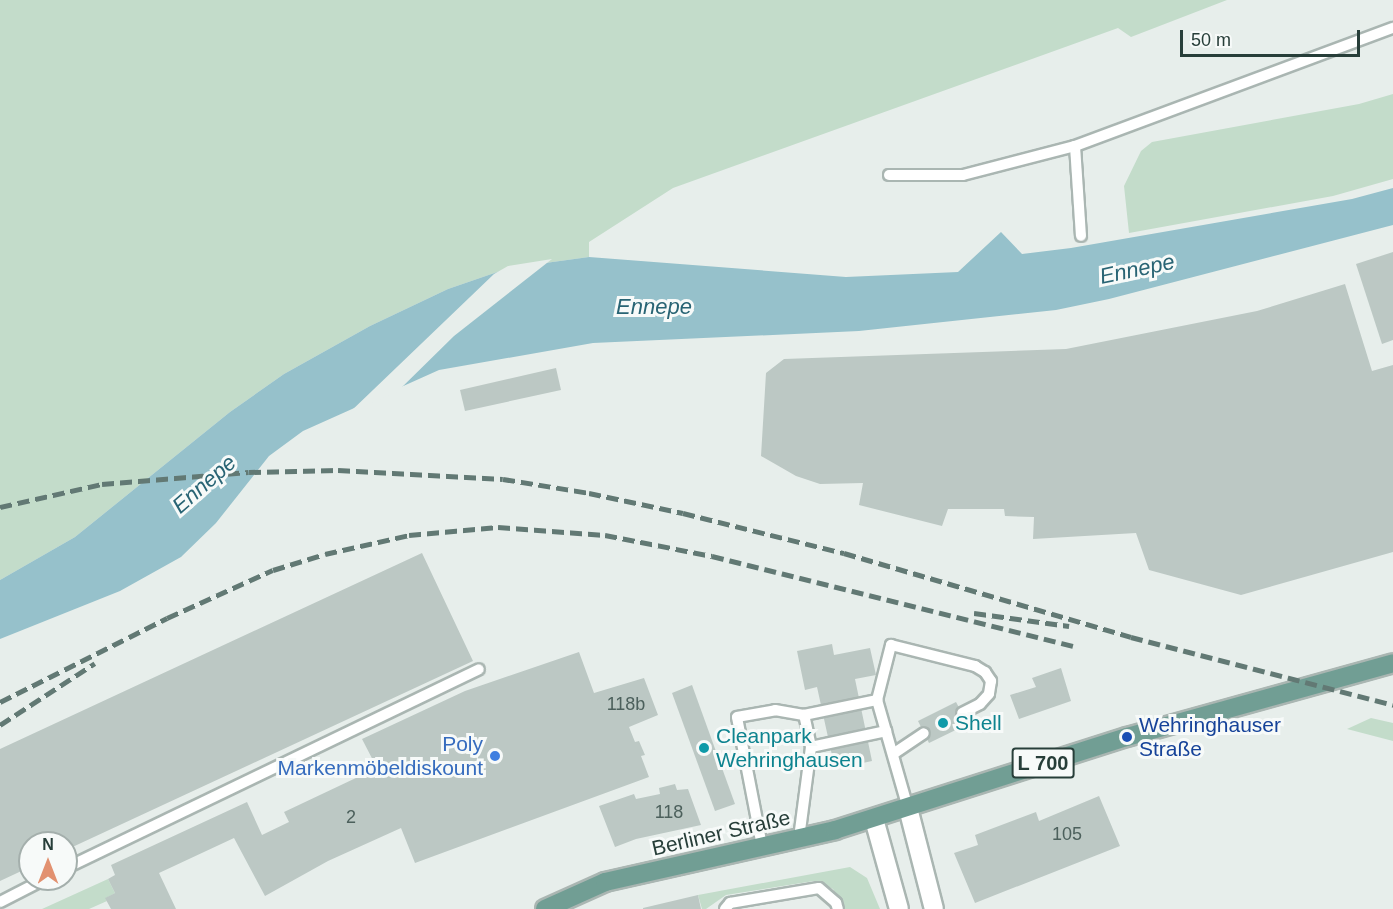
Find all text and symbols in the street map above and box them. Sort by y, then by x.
scale bar [1183,18,1363,56]
text: 50 m [1191,30,1231,50]
water label: Ennepe [1097,248,1177,290]
water label: Ennepe [616,294,692,320]
water label: Ennepe [167,449,241,519]
house number: 118b [607,693,645,715]
place label: Shell [955,710,1002,736]
place label: Wehringhauser Straße [1139,712,1281,762]
marker: Shell [936,716,950,730]
place label: Cleanpark Wehringhausen [716,723,863,773]
marker: Wehringhauser Straße [1120,730,1134,744]
place label: Poly Markenmöbeldiskount [278,731,483,781]
marker: Cleanpark Wehringhausen [697,741,711,755]
road number: L 700 [1010,746,1076,780]
marker: Poly Markenmöbeldiskount [488,749,502,763]
house number: 118 [655,801,683,823]
street label: Berliner Straße [649,805,793,861]
house number: 2 [346,806,356,828]
house number: 105 [1052,823,1082,845]
north arrow [18,831,78,891]
text: N [42,836,54,853]

